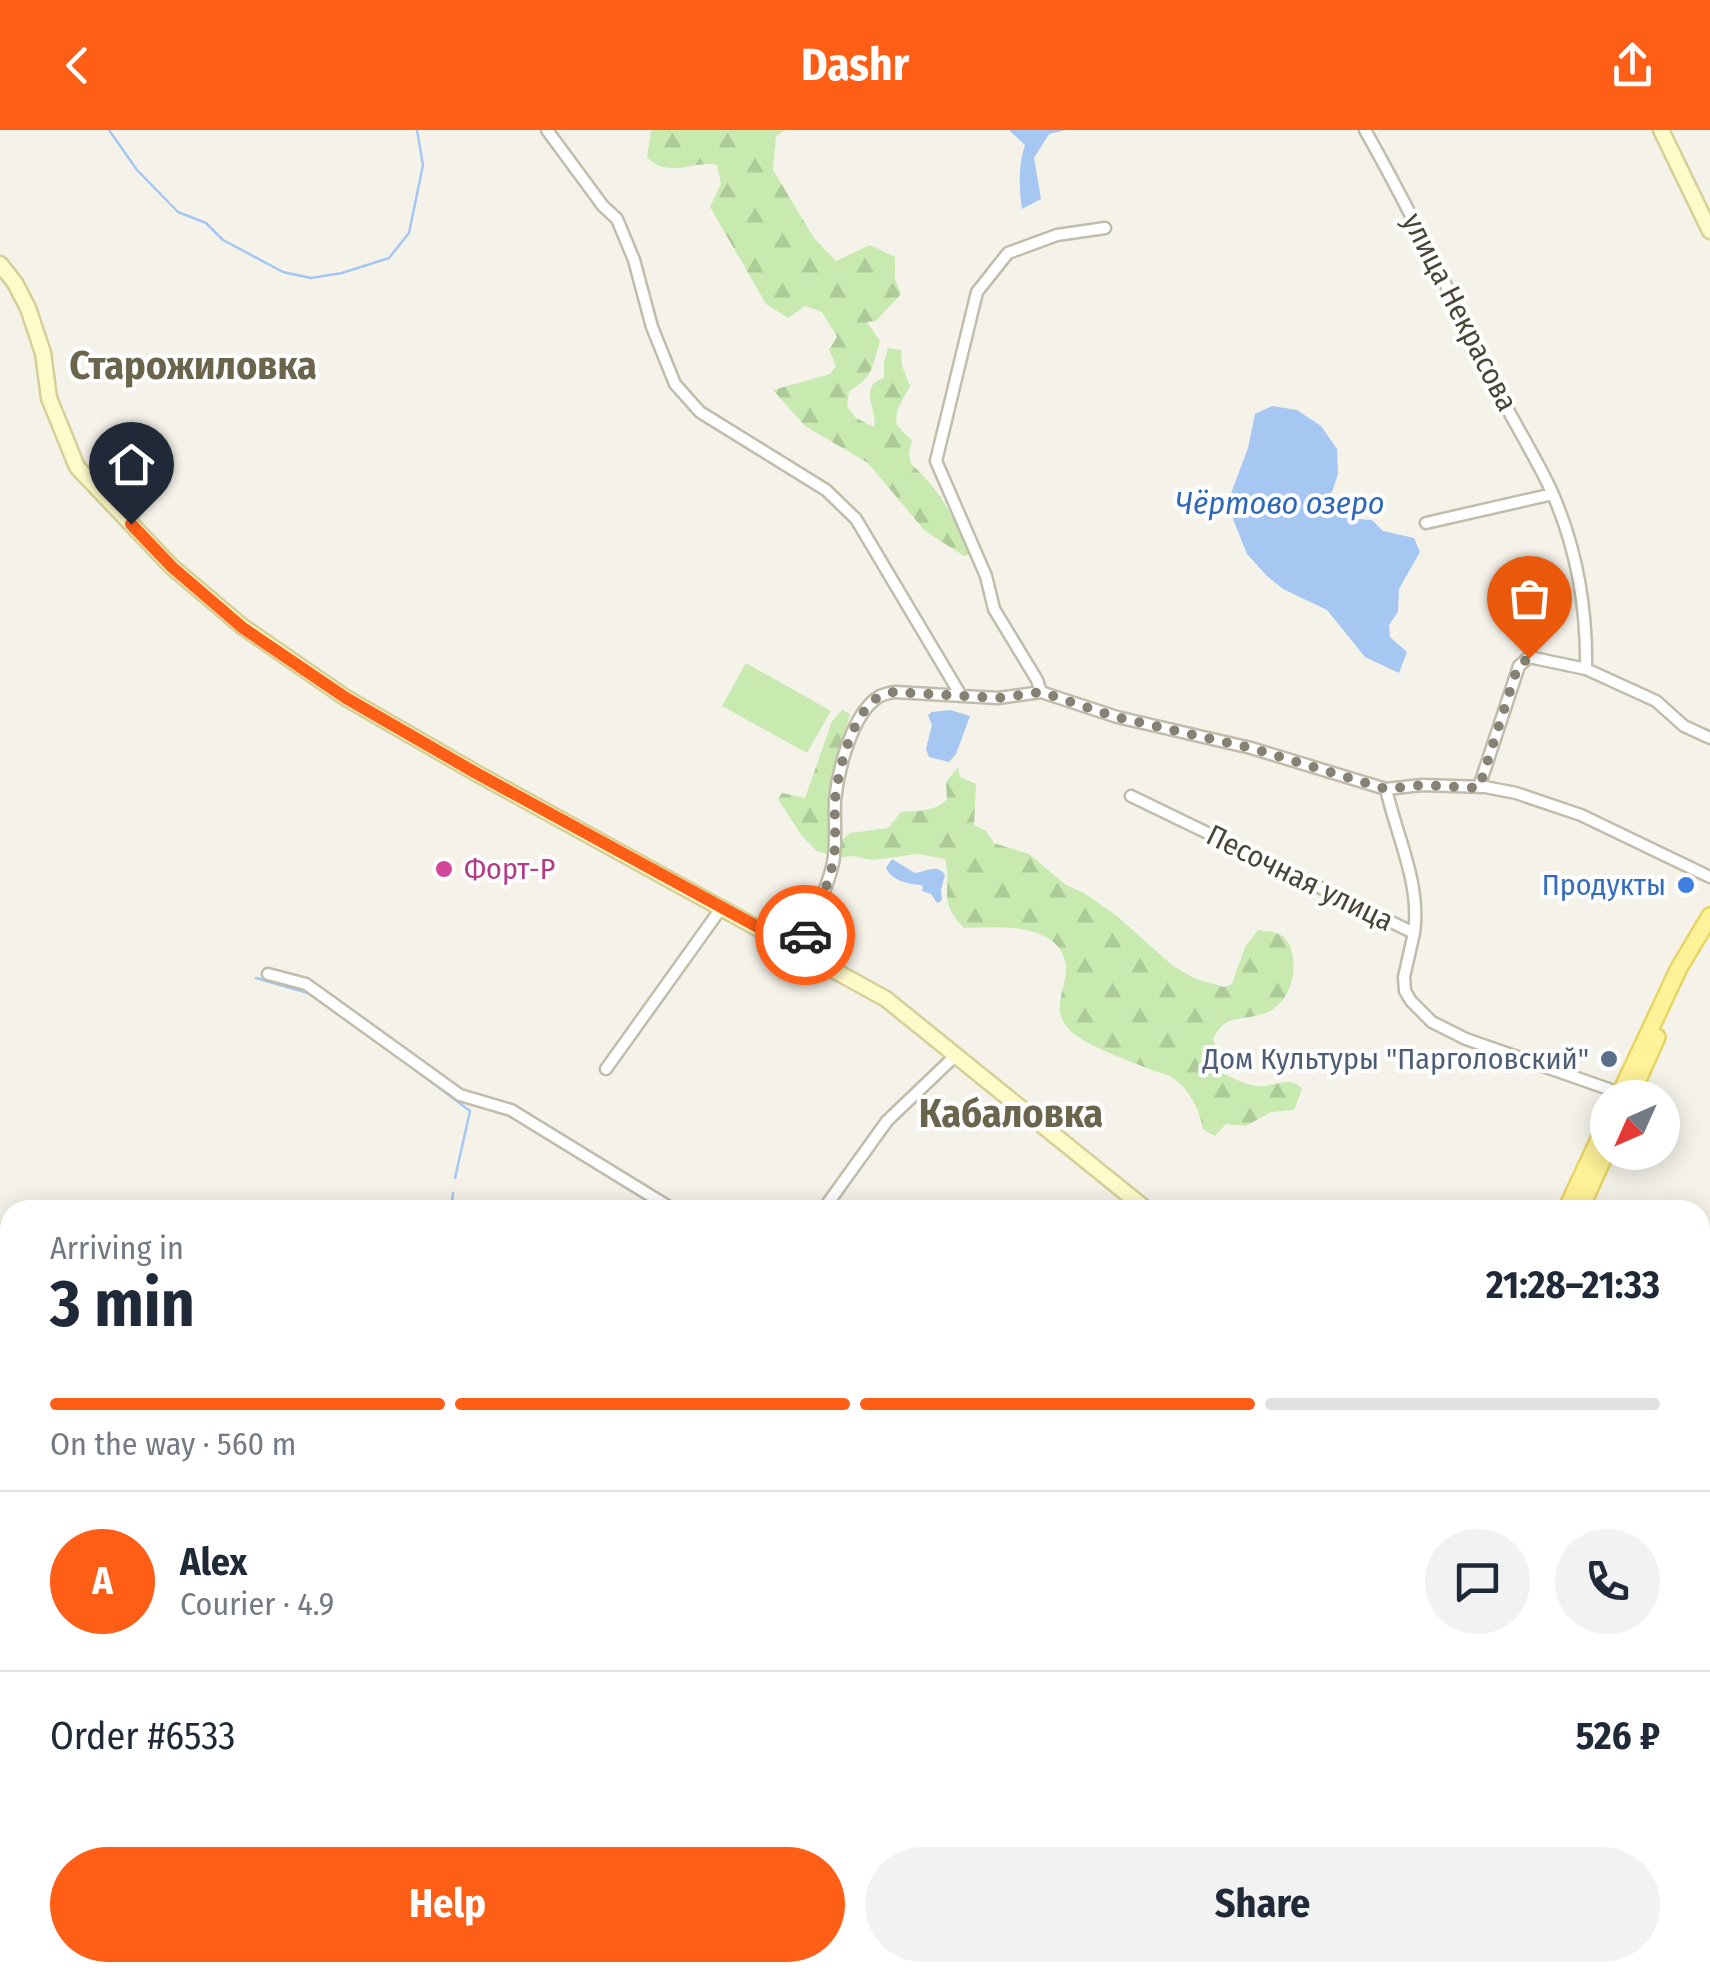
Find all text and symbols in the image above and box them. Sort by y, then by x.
icon: back [50,38,105,93]
text: Dashr [801,38,909,92]
icon: share [1605,38,1660,93]
street label: улица Некрасова [1395,207,1525,417]
district label: Старожиловка [69,342,317,390]
pin [89,422,174,525]
icon: home [104,437,159,492]
water label: Чёртово озеро [1175,484,1385,522]
pin [1487,556,1572,659]
icon: bag [1502,571,1557,626]
street label: Песочная улица [1201,817,1399,939]
place label: Форт-Р [464,851,556,887]
marker: Форт-Р [433,858,455,880]
place label: Продукты [1542,867,1666,903]
marker: Продукты [1675,874,1697,896]
courier [755,885,855,985]
icon: car [778,908,833,963]
place label: Дом Культуры "Парголовский" [1202,1041,1589,1077]
marker: Дом Культуры "Парголовский" [1598,1048,1620,1070]
north arrow [1590,1080,1680,1170]
map controls [1590,1080,1680,1170]
district label: Кабаловка [919,1090,1103,1138]
text: Arriving in [50,1229,184,1267]
text: 21:28–21:33 [1486,1262,1660,1308]
text: 3 min [50,1265,195,1343]
text: On the way · 560 m [50,1425,296,1463]
button: chat [1425,1529,1530,1634]
button: phone [1555,1529,1660,1634]
text: Alex [180,1539,247,1585]
text: A [92,1558,113,1604]
text: Courier · 4.9 [180,1585,334,1623]
text: Order #6533 [50,1713,235,1759]
text: 526 ₽ [1576,1713,1660,1759]
button: Help [50,1847,845,1962]
button: Share [865,1847,1660,1962]

